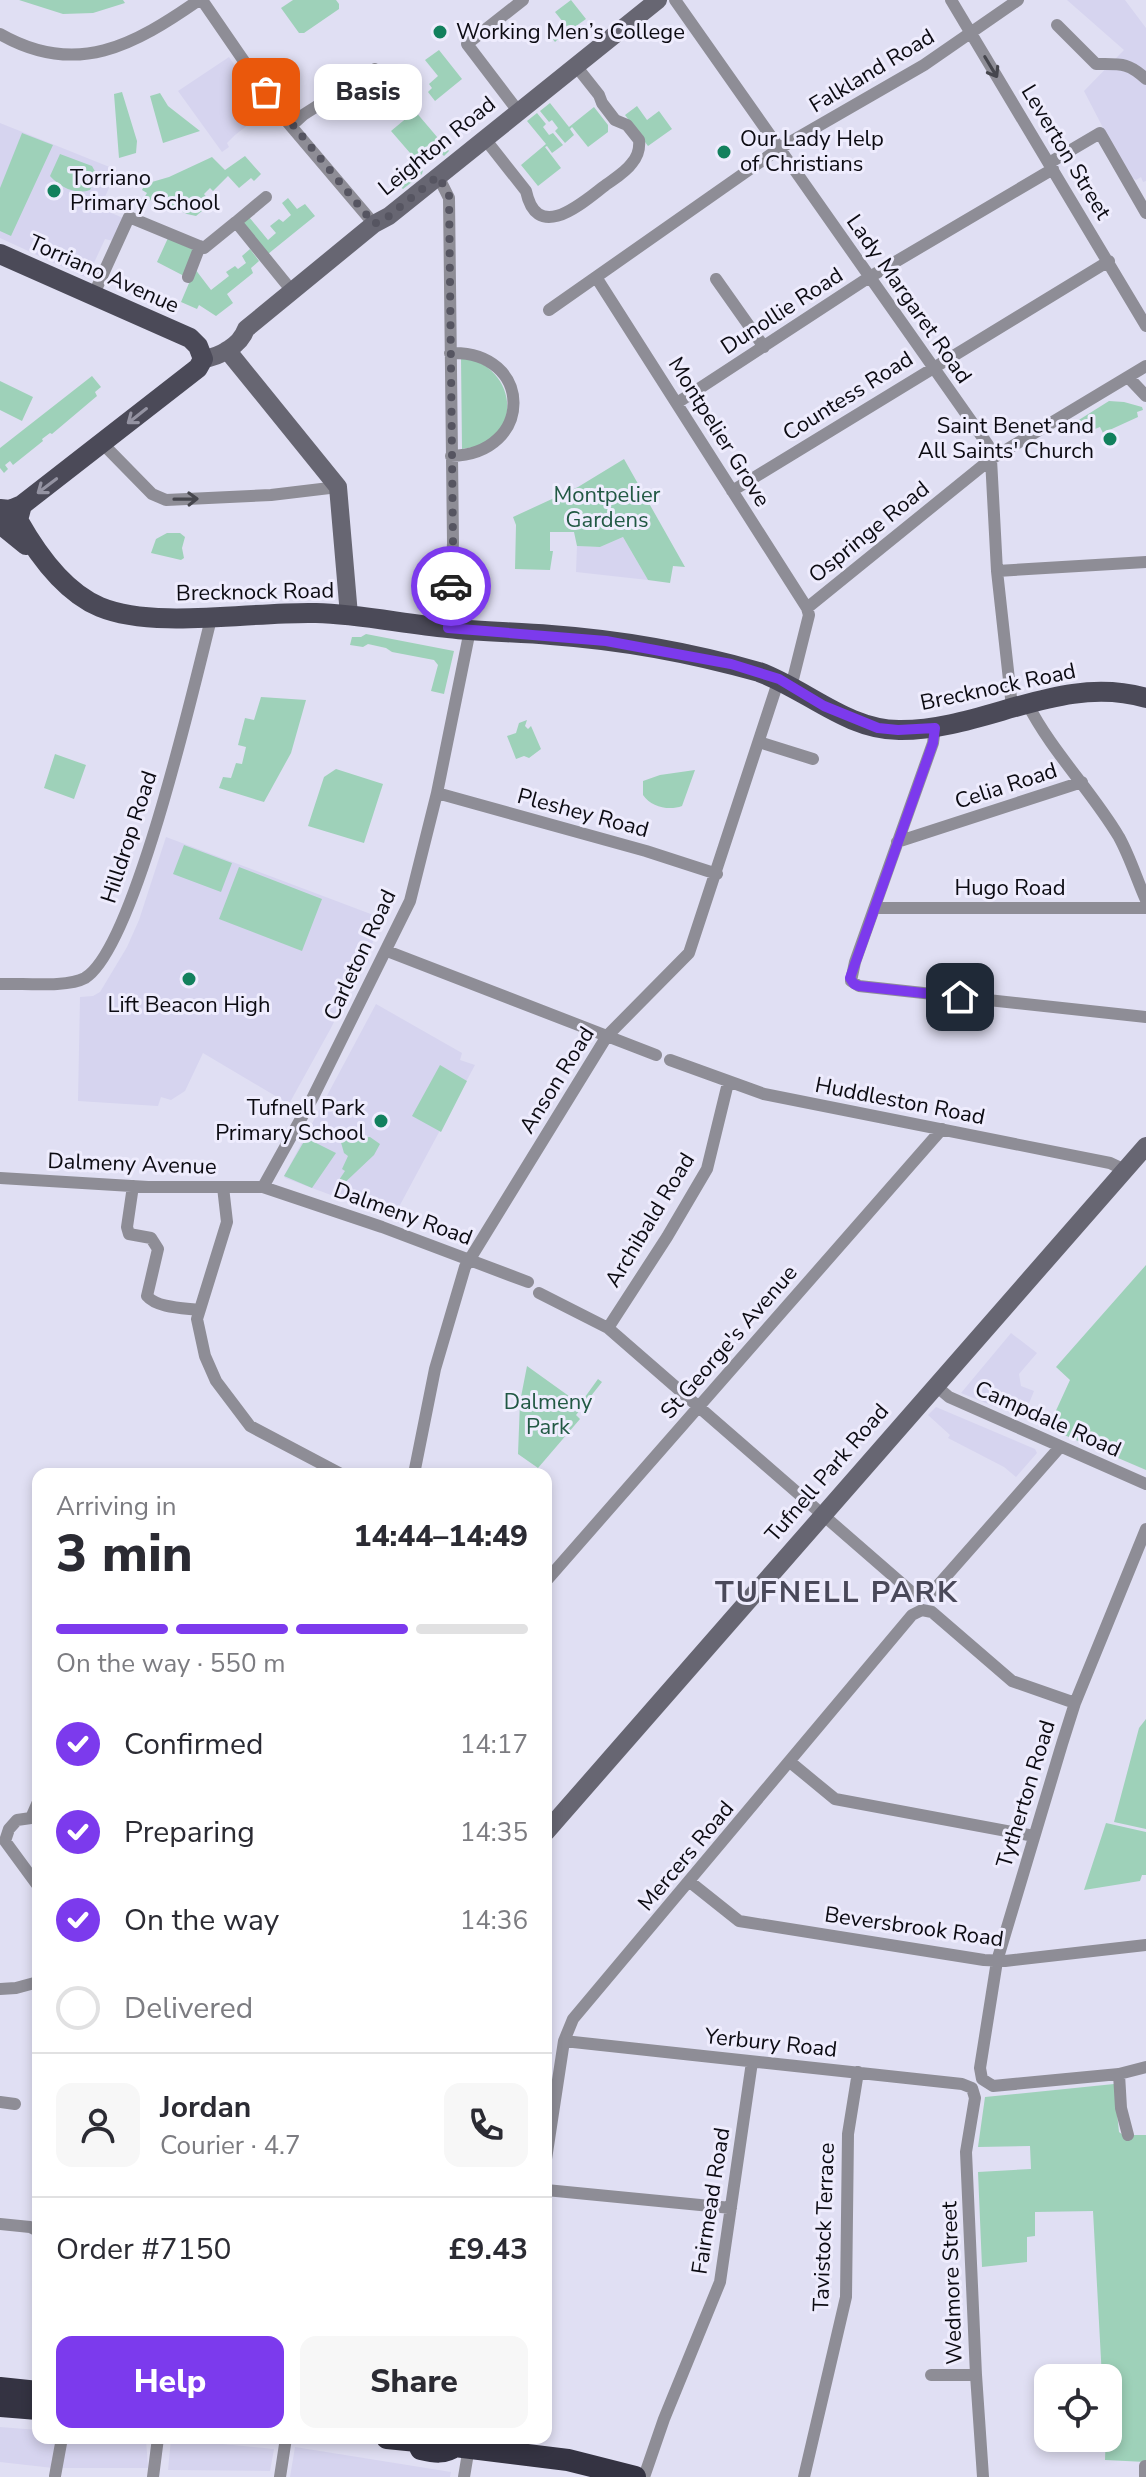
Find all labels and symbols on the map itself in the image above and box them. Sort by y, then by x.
place label: Working Men’s College [456,17,685,47]
street label: Falkland Road [804,22,940,120]
marker: Working Men’s College [431,23,449,41]
one-way arrow [983,55,999,78]
pin [232,58,300,126]
callout: Basis [314,64,422,120]
street label: Leverton Street [1014,79,1118,225]
street label: Leighton Road [372,89,502,203]
place label: Our Lady Help of Christians [740,124,884,179]
marker: Our Lady Help of Christians [715,143,733,161]
place label: Torriano Primary School [70,163,220,218]
marker: Torriano Primary School [45,182,63,200]
street label: Lady Margaret Road [839,208,979,390]
street label: Torriano Avenue [24,227,184,321]
street label: Dunollie Road [715,260,849,362]
street label: Countess Road [777,344,919,448]
street label: Montpelier Grove [661,351,777,513]
one-way arrow [127,407,148,424]
place label: Saint Benet and All Saints' Church [918,411,1094,466]
marker: Saint Benet and All Saints' Church [1101,430,1119,448]
street label: Ospringe Road [802,474,936,590]
one-way arrow [37,478,58,495]
park label: Montpelier Gardens [554,480,661,535]
one-way arrow [172,491,199,507]
courier [411,546,491,626]
street label: Brecknock Road [176,576,334,608]
street label: Brecknock Road [917,656,1079,718]
street label: Celia Road [951,755,1061,817]
street label: Hilldrop Road [94,767,164,907]
street label: Pleshey Road [514,781,652,845]
street label: Hugo Road [954,873,1066,903]
street label: Carleton Road [317,885,403,1025]
pin [926,963,994,1031]
marker: Lift Beacon High [180,970,198,988]
place label: Lift Beacon High [107,990,271,1020]
street label: Anson Road [512,1021,602,1139]
street label: Huddleston Road [812,1070,988,1132]
place label: Tufnell Park Primary School [215,1093,366,1148]
marker: Tufnell Park Primary School [372,1112,390,1130]
street label: Dalmeny Avenue [47,1146,217,1182]
street label: Archibald Road [598,1147,702,1293]
street label: Dalmeny Road [329,1175,477,1253]
street label: St George's Avenue [654,1259,804,1425]
street label: Campdale Road [970,1373,1126,1465]
park label: Dalmeny Park [504,1387,593,1442]
street label: Tufnell Park Road [758,1397,896,1549]
district label: TUFNELL PARK [715,1572,959,1613]
street label: Tytherton Road [989,1717,1063,1871]
street label: Mercers Road [631,1795,741,1917]
street label: Beversbrook Road [823,1900,1005,1954]
street label: Yerbury Road [702,2021,839,2065]
street label: Fairmead Road [685,2126,737,2276]
street label: Tavistock Terrace [806,2142,842,2312]
street label: Wedmore Street [934,2200,970,2365]

